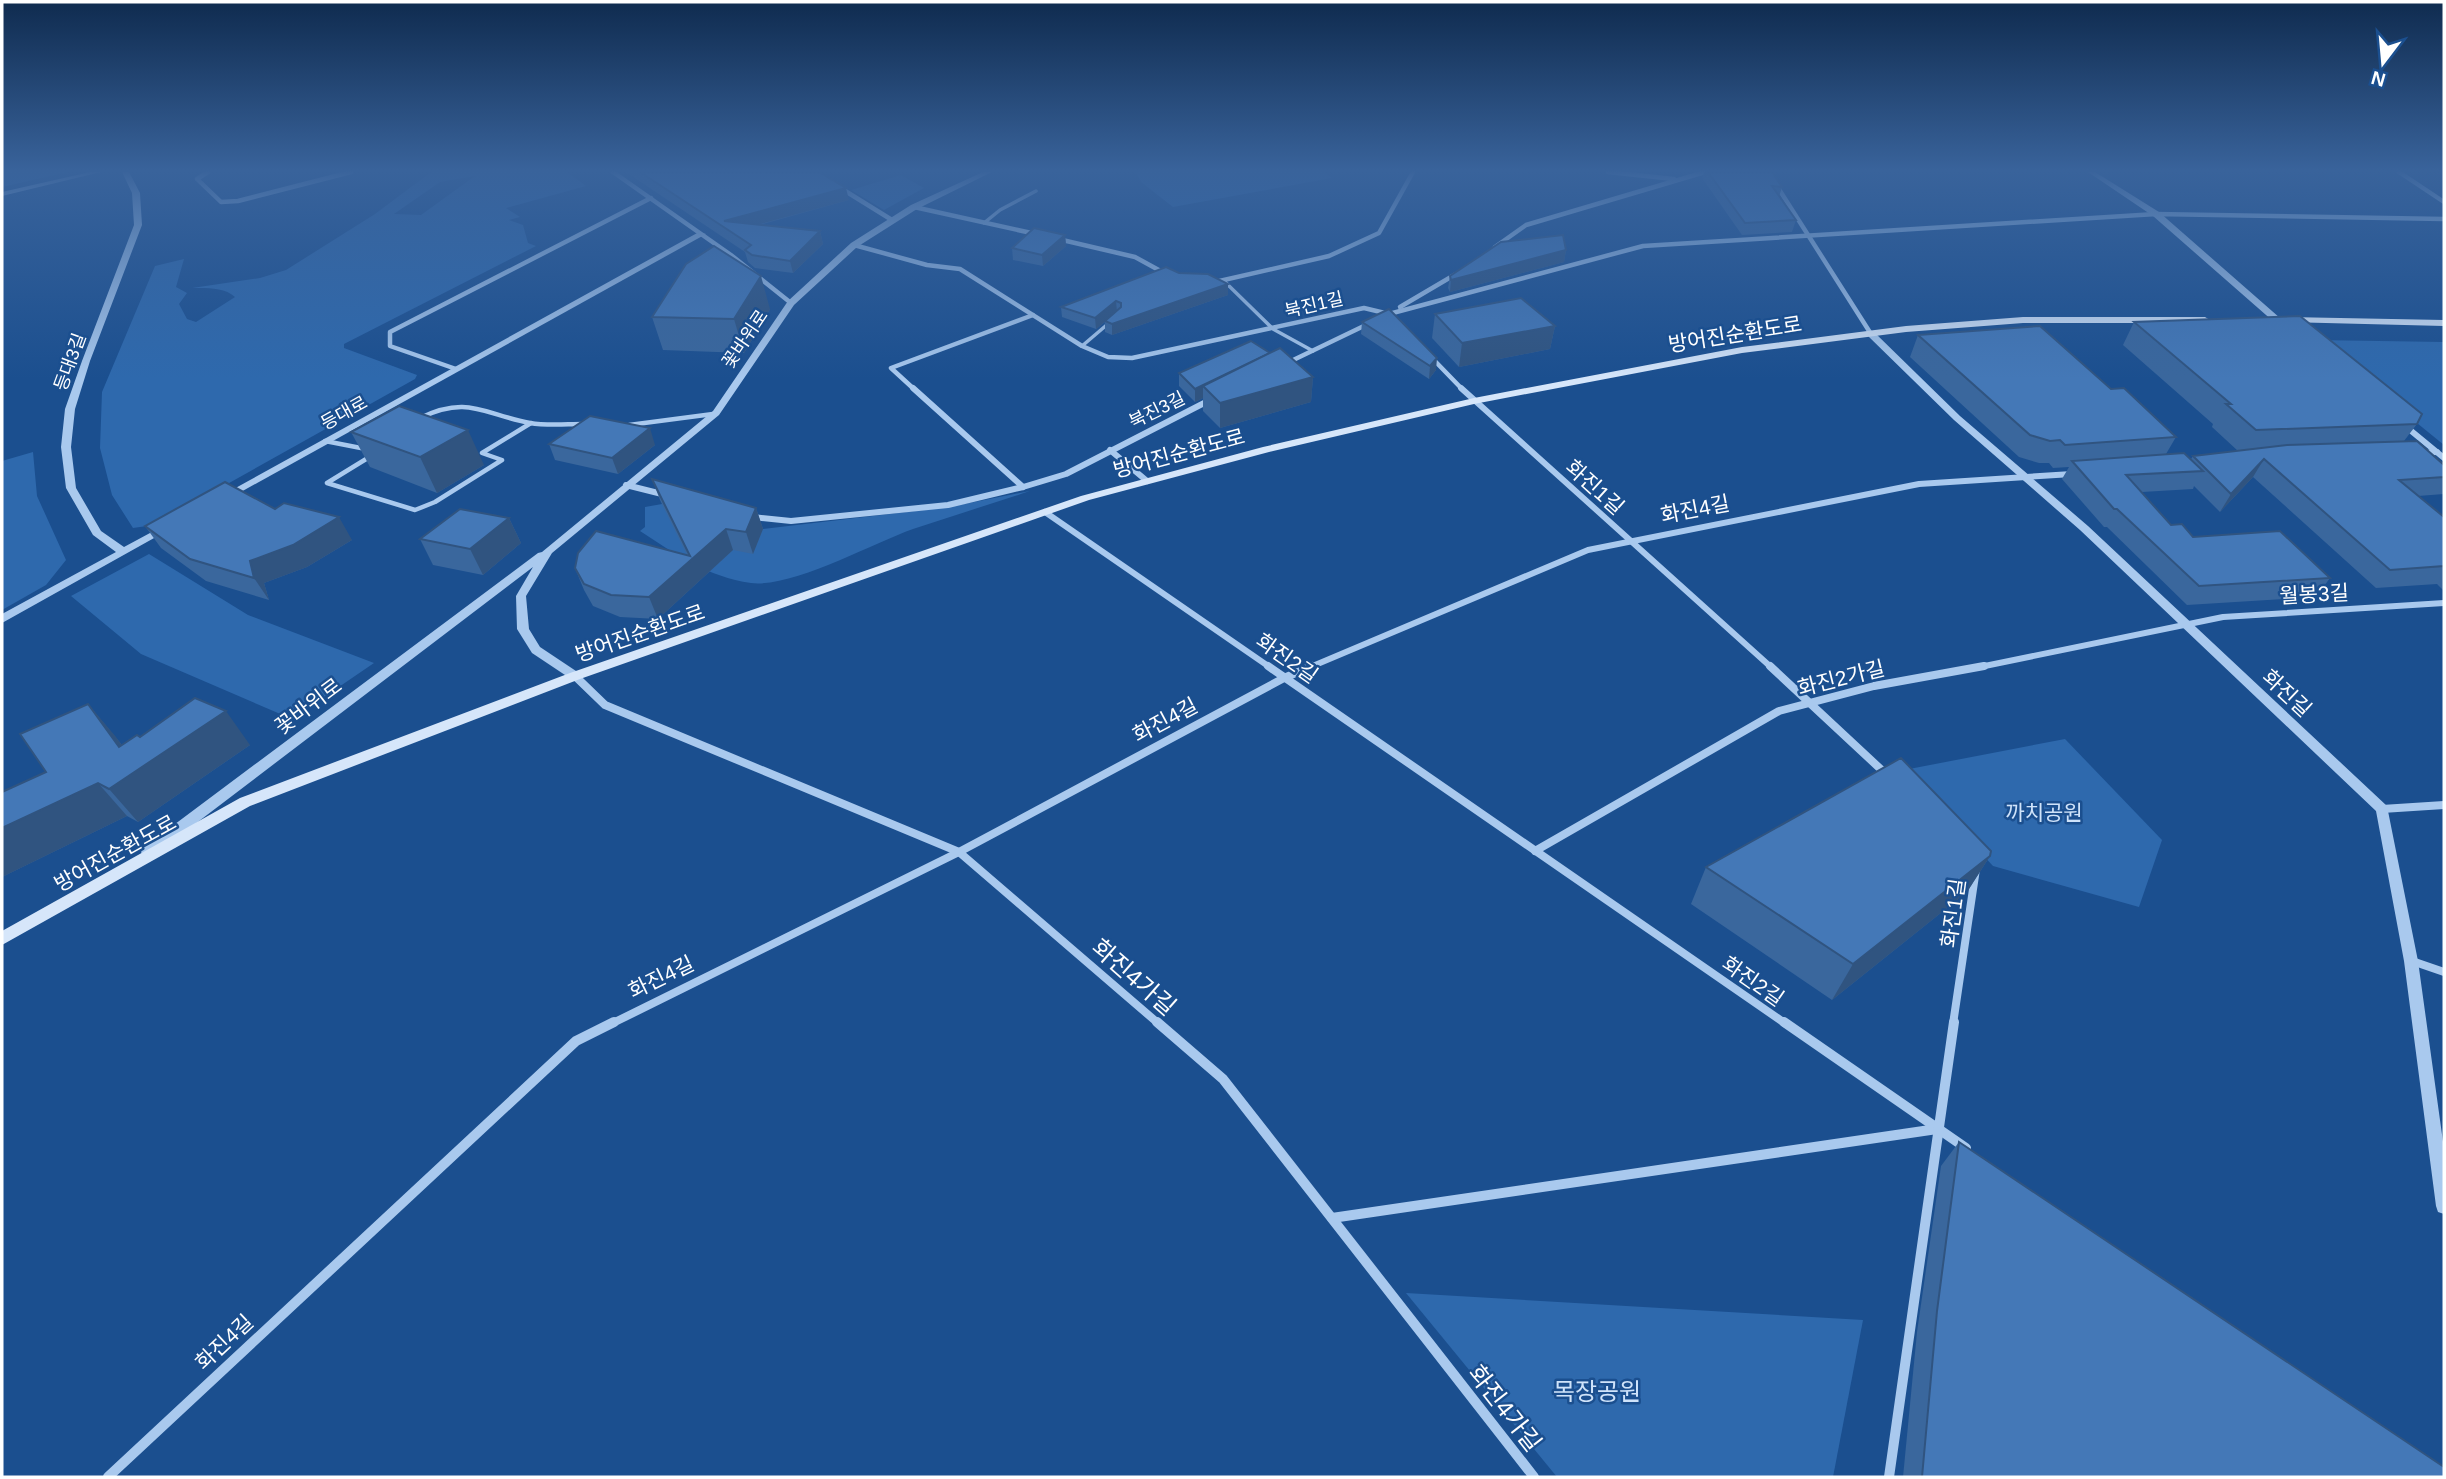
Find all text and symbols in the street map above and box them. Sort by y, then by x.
north arrow [2348,28,2418,98]
text: N [2369,67,2388,91]
street label: 북진1길 [1283,289,1345,321]
street label: 꽃바위로 [718,306,772,372]
street label: 방어진순환도로 [1666,312,1804,356]
street label: 등대3길 [50,331,90,393]
street label: 북진3길 [1126,388,1188,432]
street label: 등대로 [317,392,371,434]
street label: 방어진순환도로 [1111,424,1247,482]
street label: 화진1길 [1561,455,1629,519]
street label: 화진4길 [1659,491,1731,527]
street label: 월봉3길 [2279,581,2349,607]
street label: 방어진순환도로 [572,600,708,666]
street label: 화진2길 [1252,629,1322,687]
street label: 화진2가길 [1795,656,1887,700]
street label: 화진길 [2258,665,2316,721]
street label: 꽃바위로 [270,674,346,738]
street label: 화진4길 [1129,693,1201,747]
park label: 까치공원 [2005,801,2083,824]
street label: 방어진순환도로 [50,810,180,896]
street label: 화진1길 [1937,877,1969,949]
street label: 화진4가길 [1087,933,1181,1021]
street label: 화진4길 [625,951,697,1003]
street label: 화진2길 [1718,952,1788,1010]
street label: 화진4길 [191,1310,257,1374]
street label: 화진4가길 [1463,1360,1547,1456]
park label: 목장공원 [1553,1378,1641,1405]

